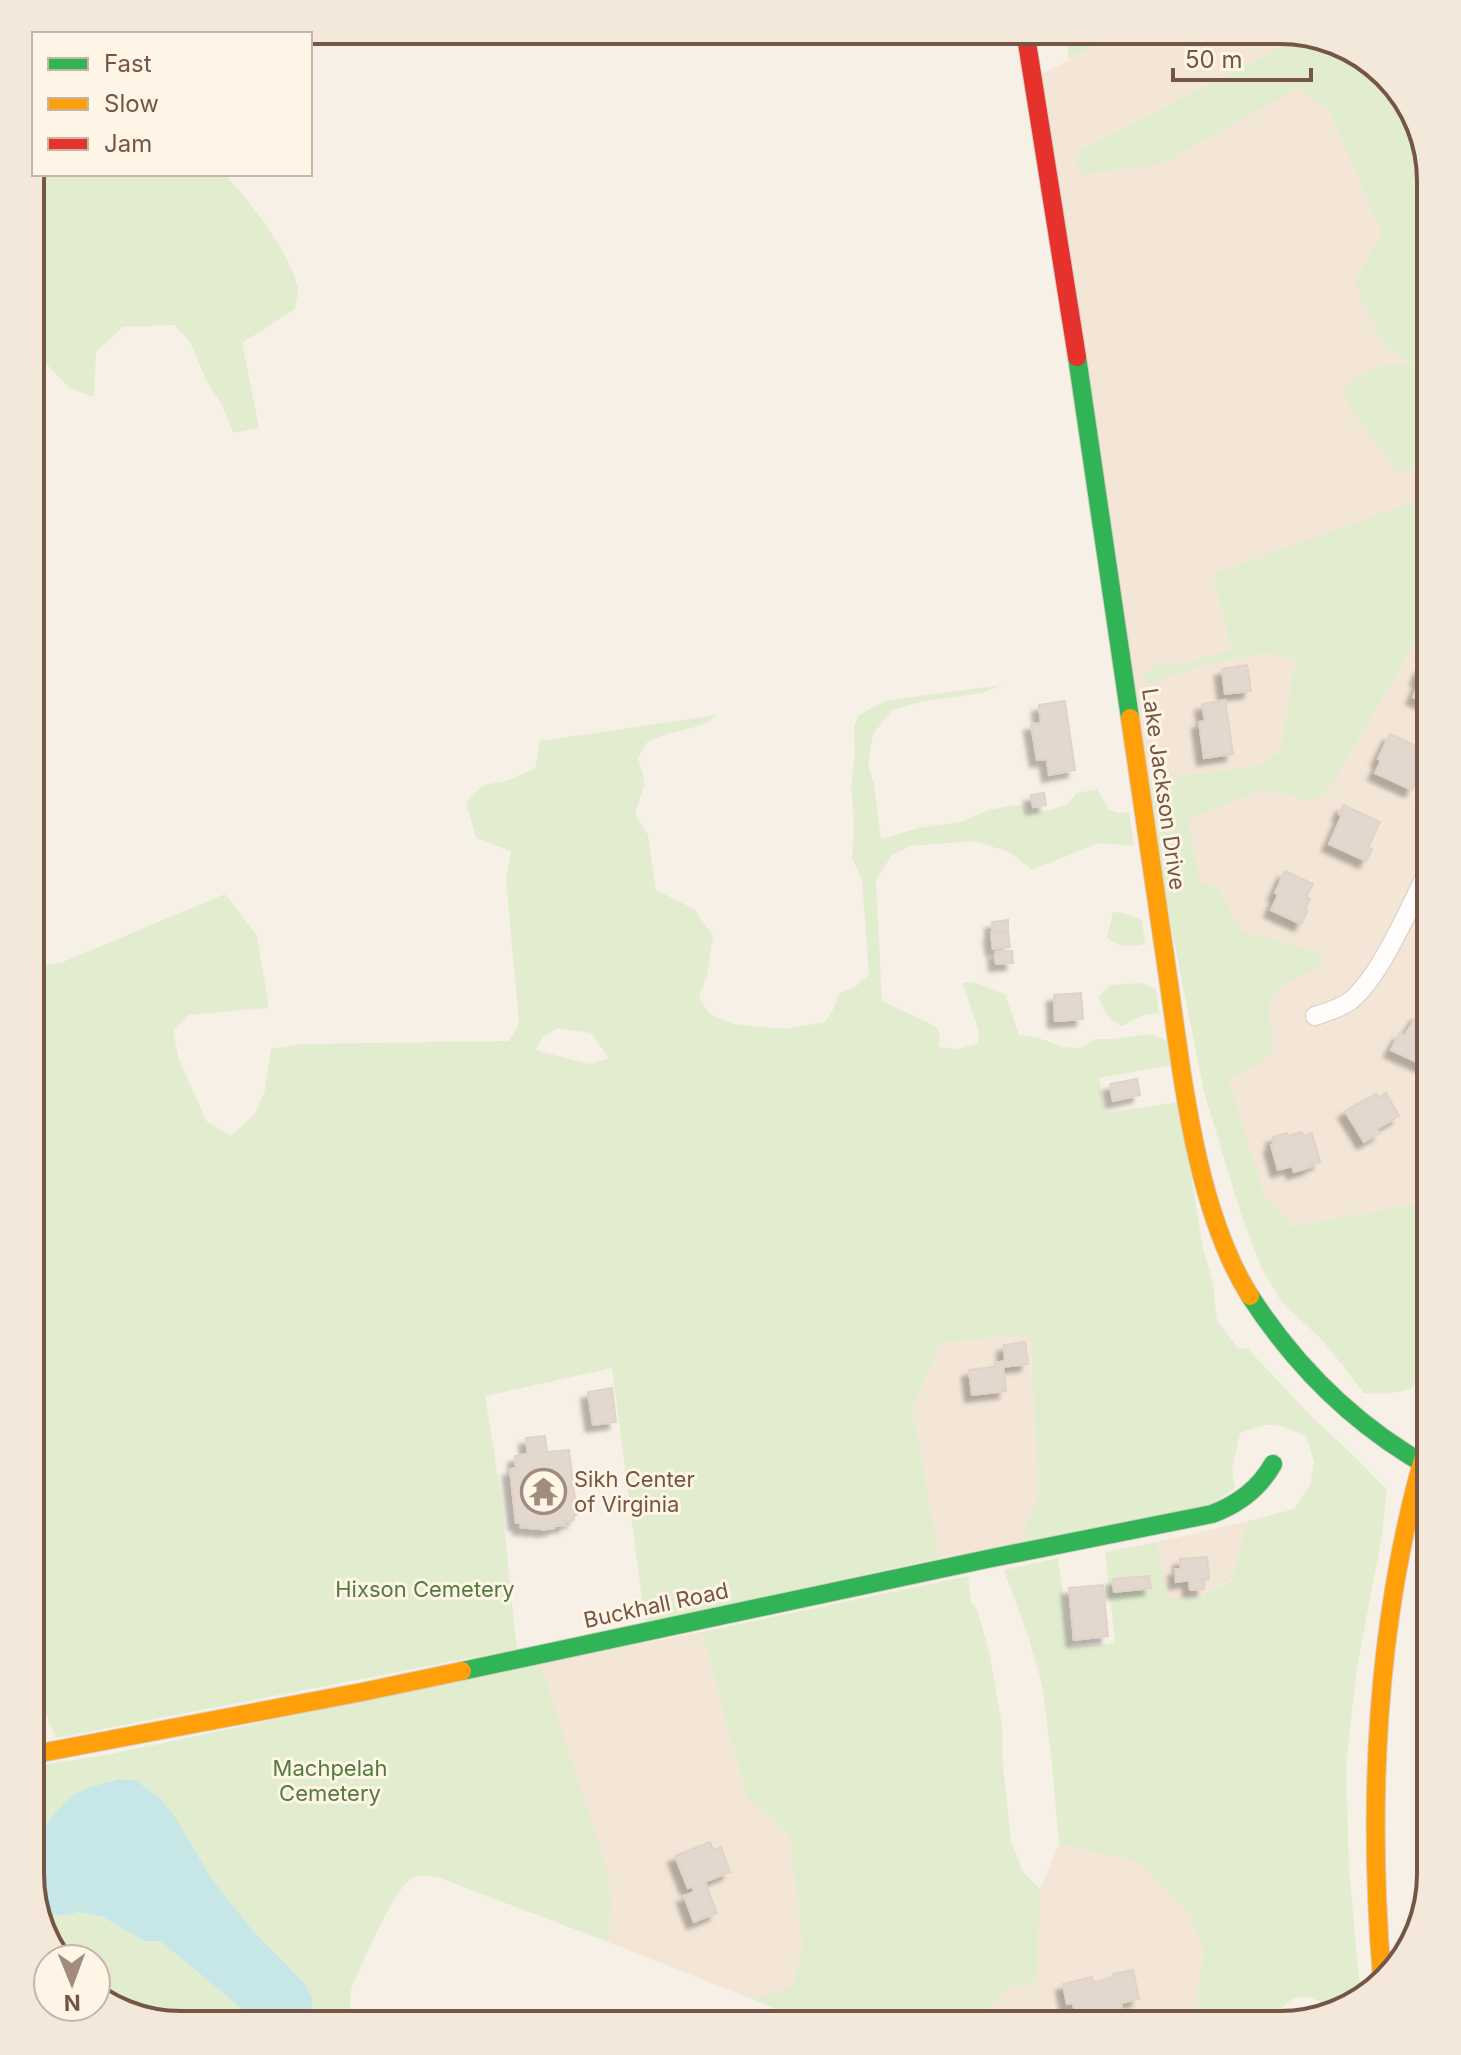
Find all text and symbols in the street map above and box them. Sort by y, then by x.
legend [32,32,312,176]
scale bar [1173,32,1311,82]
text: 50 m [1185,45,1243,74]
text: Fast [104,49,152,78]
text: Slow [104,89,159,118]
text: Jam [104,129,152,158]
street label: Lake Jackson Drive [1137,686,1191,892]
place label: Sikh Center of Virginia [574,1466,695,1517]
temple icon: Sikh Center of Virginia [519,1468,567,1516]
park label: Hixson Cemetery [335,1576,515,1602]
street label: Buckhall Road [581,1577,731,1633]
park label: Machpelah Cemetery [273,1755,387,1806]
north arrow [32,1943,112,2023]
text: N [64,1990,81,2016]

